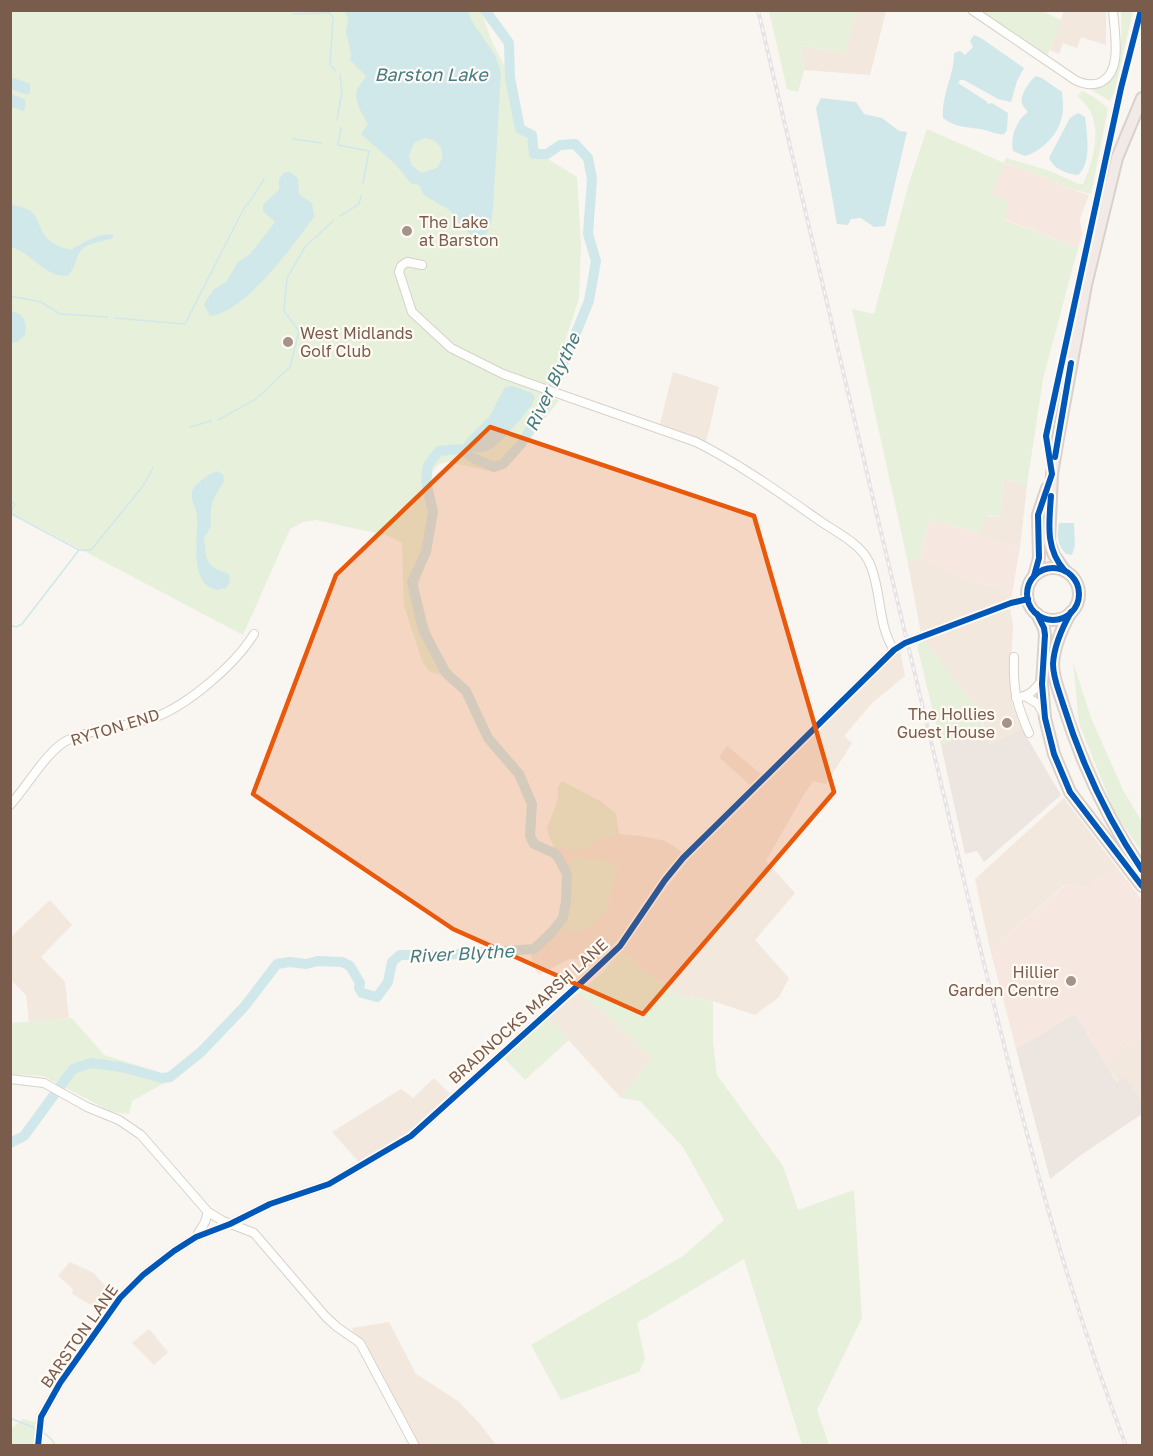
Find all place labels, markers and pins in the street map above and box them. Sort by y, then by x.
place label: The Lake at Barston [419,212,499,250]
marker: The Lake at Barston [400,224,414,238]
place label: West Midlands Golf Club [300,323,413,361]
marker: West Midlands Golf Club [281,335,295,349]
place label: The Hollies Guest House [897,704,995,742]
marker: The Hollies Guest House [1000,716,1014,730]
place label: Hillier Garden Centre [948,962,1059,1000]
marker: Hillier Garden Centre [1064,974,1078,988]

